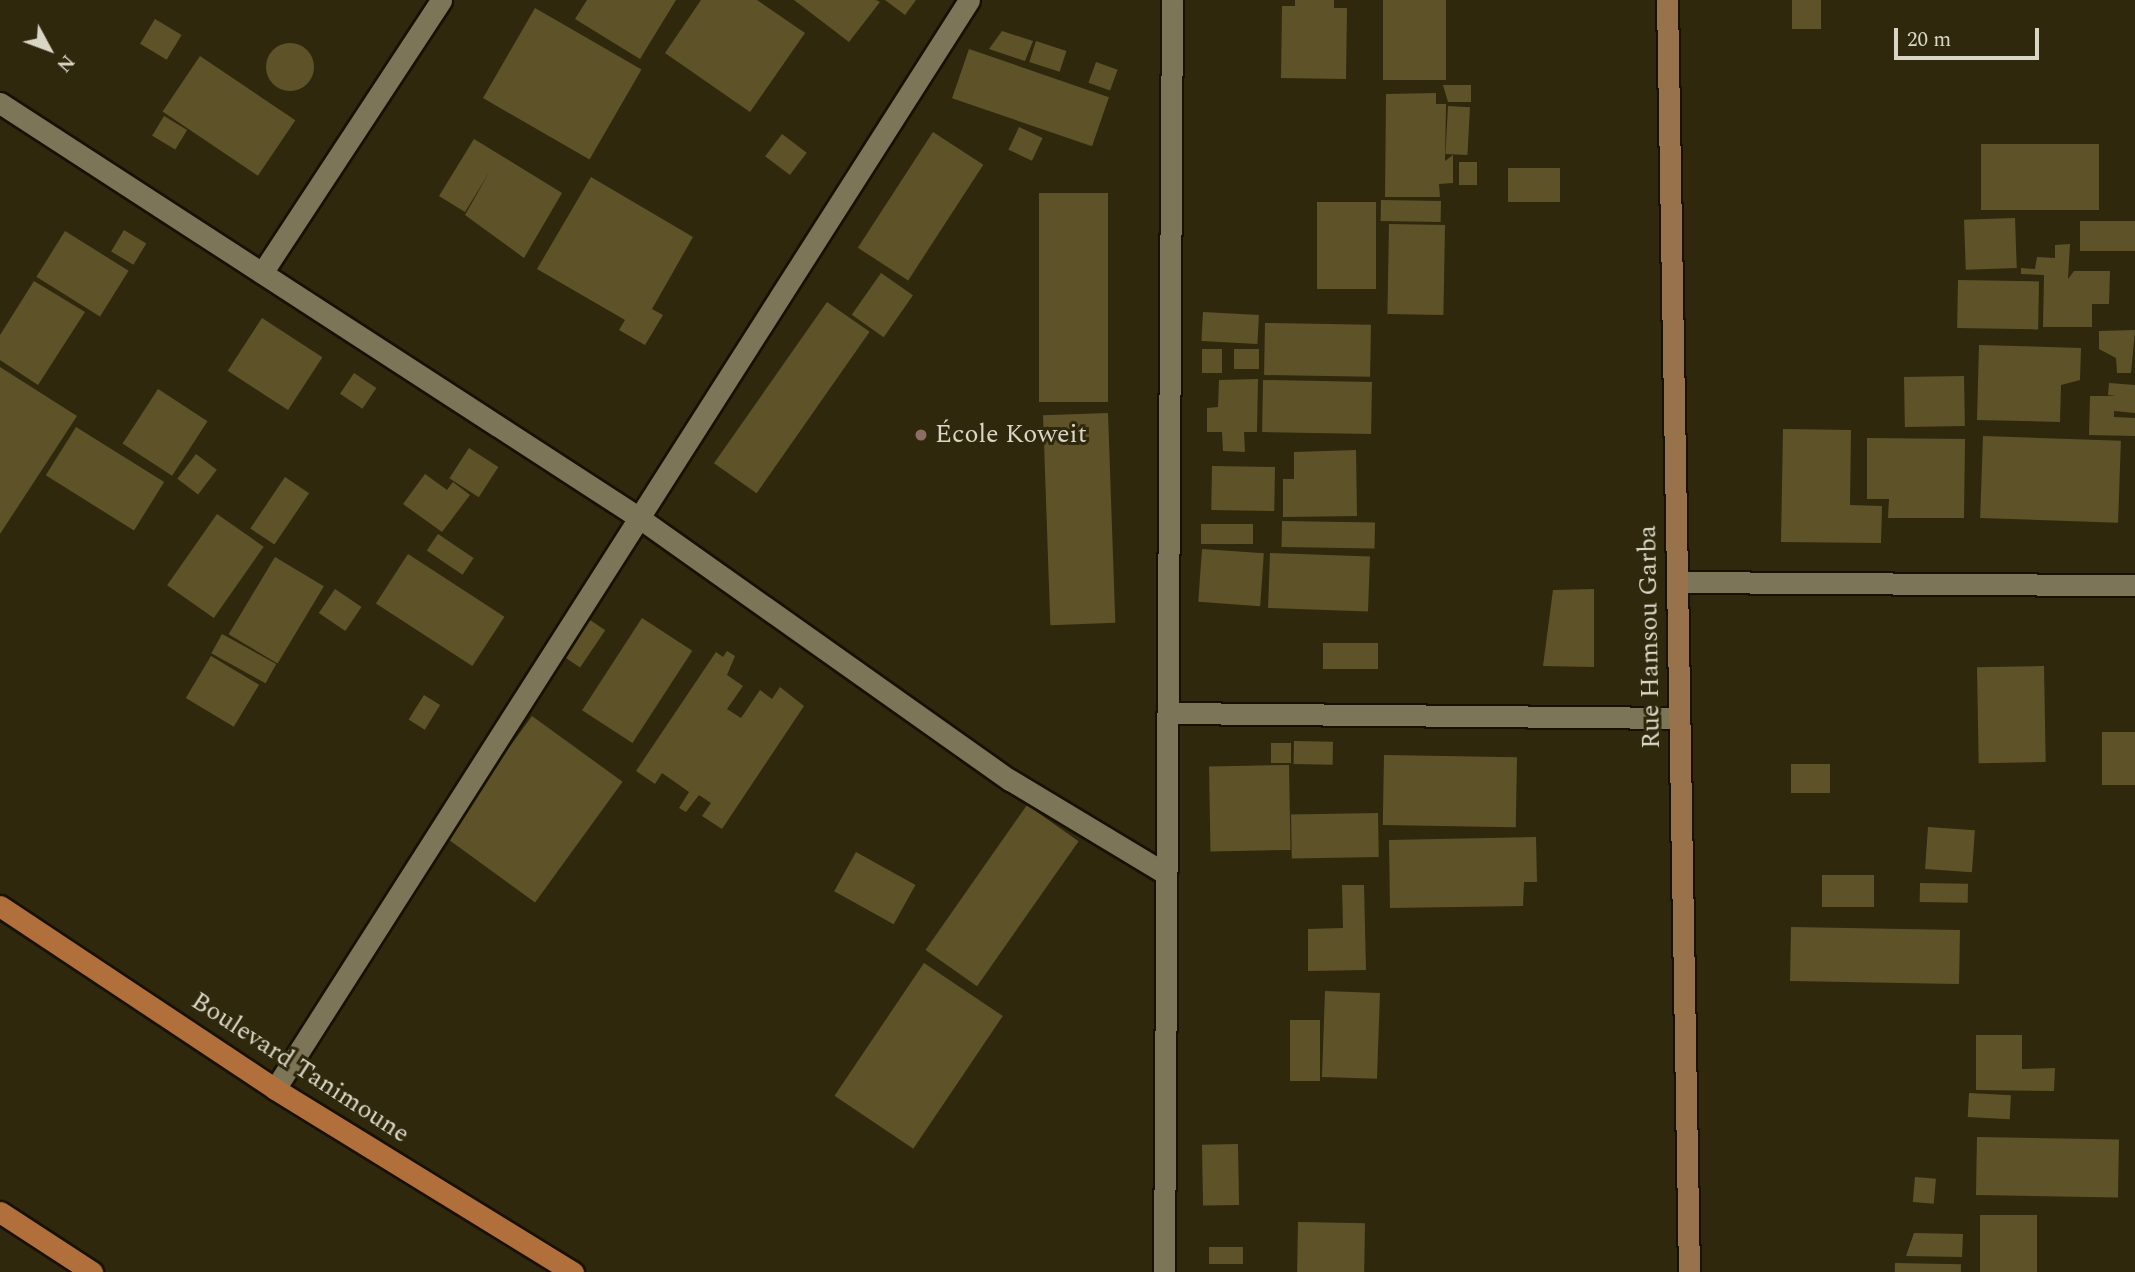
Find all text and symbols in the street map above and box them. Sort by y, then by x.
north arrow [14,14,84,84]
scale bar [1897,14,2042,58]
text: 20 m [1907,24,1951,56]
text: N [49,48,81,78]
place label: École Koweit [935,419,1087,451]
marker: École Koweit [913,427,929,443]
street label: Rue Hamsou Garba [1632,525,1668,749]
street label: Boulevard Tanimoune [185,986,415,1150]

